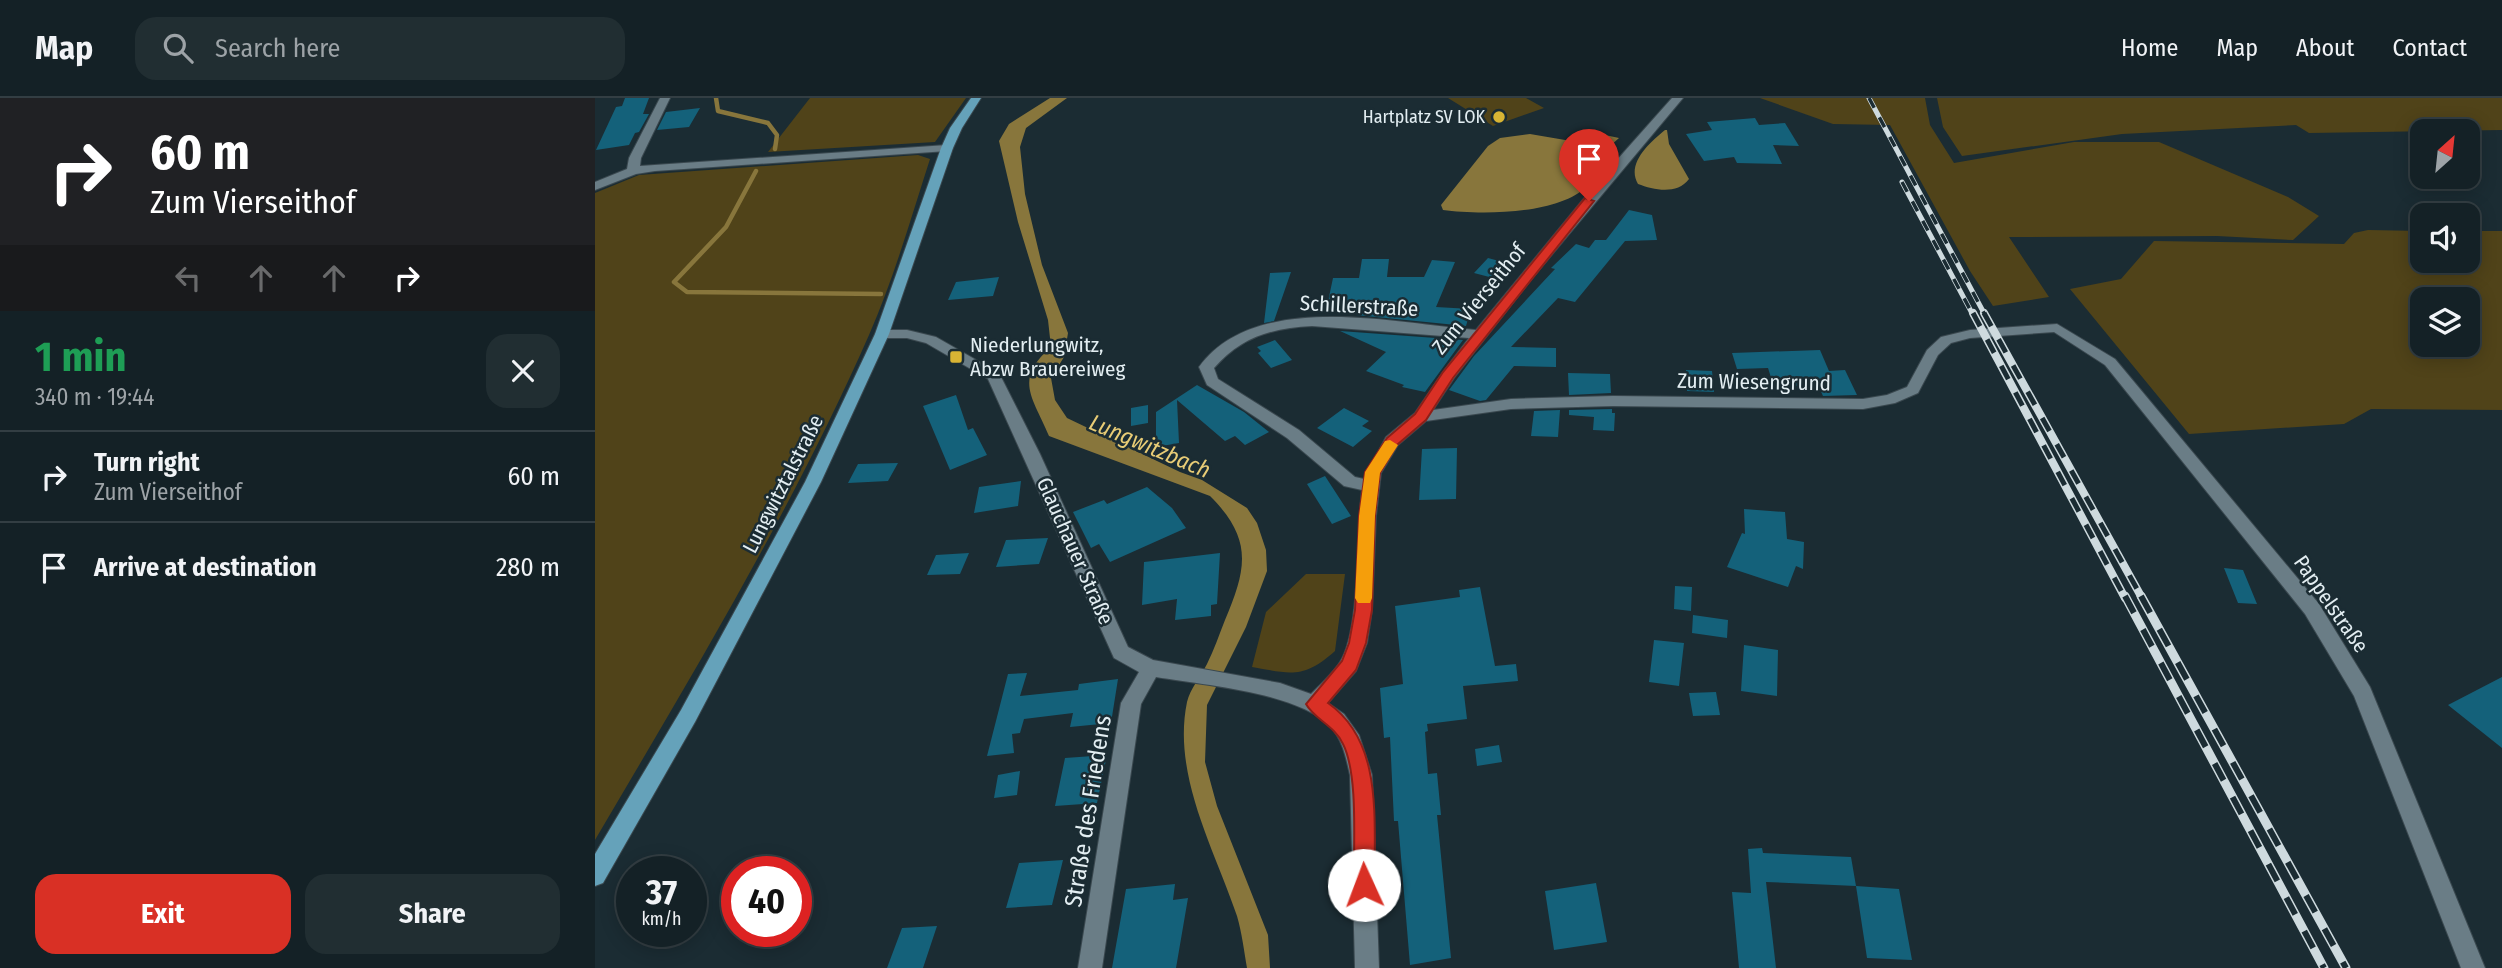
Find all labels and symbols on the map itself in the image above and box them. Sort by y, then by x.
place label: Hartplatz SV LOK [1363,106,1485,128]
marker: Hartplatz SV LOK [1491,109,1507,125]
north arrow [2410,119,2480,189]
pin [1559,129,1619,201]
street label: Zum Vierseithof [1426,237,1533,360]
street label: Schillerstraße [1299,290,1419,322]
place label: Niederlungwitz, Abzw Brauereiweg [970,332,1125,382]
marker: Niederlungwitz, Abzw Brauereiweg [948,349,964,365]
street label: Zum Wiesengrund [1677,368,1831,396]
water label: Lungwitzbach [1085,408,1215,484]
street label: Lungwitztalstraße [737,410,829,558]
street label: Glauchauer Straße [1031,473,1119,629]
street label: Pappelstraße [2288,550,2374,658]
street label: Straße des Friedens [1059,713,1117,909]
position arrow [1327,848,1401,922]
speed limit sign: 40 [721,856,812,947]

